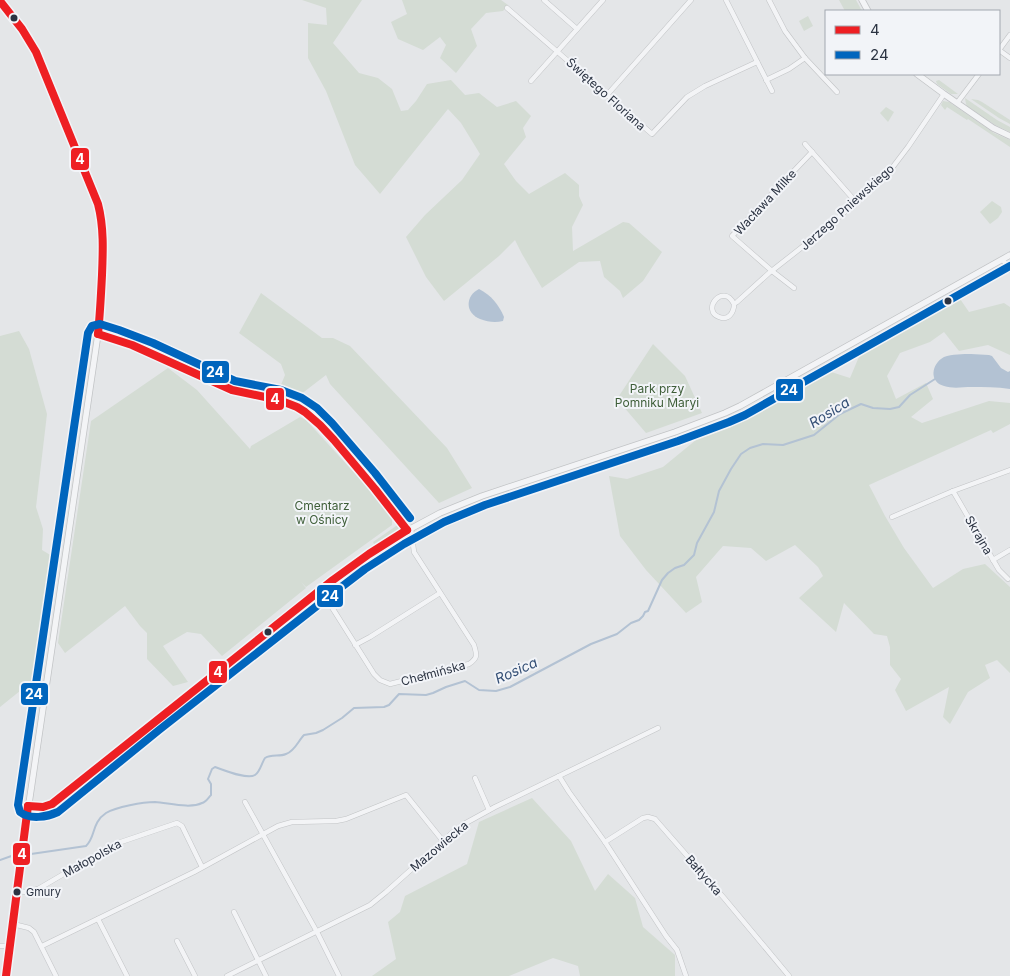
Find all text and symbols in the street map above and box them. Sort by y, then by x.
legend [825,10,1000,75]
unlabelled marker [9,13,19,23]
text: 4 [870,20,880,39]
text: 24 [870,45,889,64]
street label: Świętego Floriana [563,54,649,134]
line badge: 4 [70,147,90,171]
text: 4 [75,150,85,167]
street label: Jerzego Pniewskiego [797,161,897,253]
street label: Wacława Milke [731,166,799,238]
unlabelled marker [943,296,953,306]
line badge: 24 [201,360,230,384]
text: 24 [206,363,224,380]
line badge: 24 [775,378,804,402]
park label: Park przy Pomniku Maryi [615,381,699,410]
text: 24 [780,381,798,398]
line badge: 4 [265,387,285,411]
text: 4 [270,390,280,407]
water label: Rosica [806,393,853,431]
park label: Cmentarz w Ośnicy [294,498,350,527]
street label: Skrajna [962,513,996,557]
line badge: 24 [316,584,344,608]
text: 24 [321,587,339,604]
unlabelled marker [263,627,273,637]
water label: Rosica [492,653,540,687]
street label: Chełmińska [399,657,467,689]
line badge: 4 [208,660,228,684]
text: 4 [213,663,223,680]
line badge: 24 [20,682,49,706]
text: 24 [25,685,43,702]
street label: Mazowiecka [407,817,471,875]
street label: Małopolska [60,836,124,880]
line badge: 4 [12,842,31,866]
text: 4 [17,845,27,862]
street label: Bałtycka [682,852,726,898]
place label: Gmury [26,885,61,899]
marker: Gmury [12,887,22,897]

